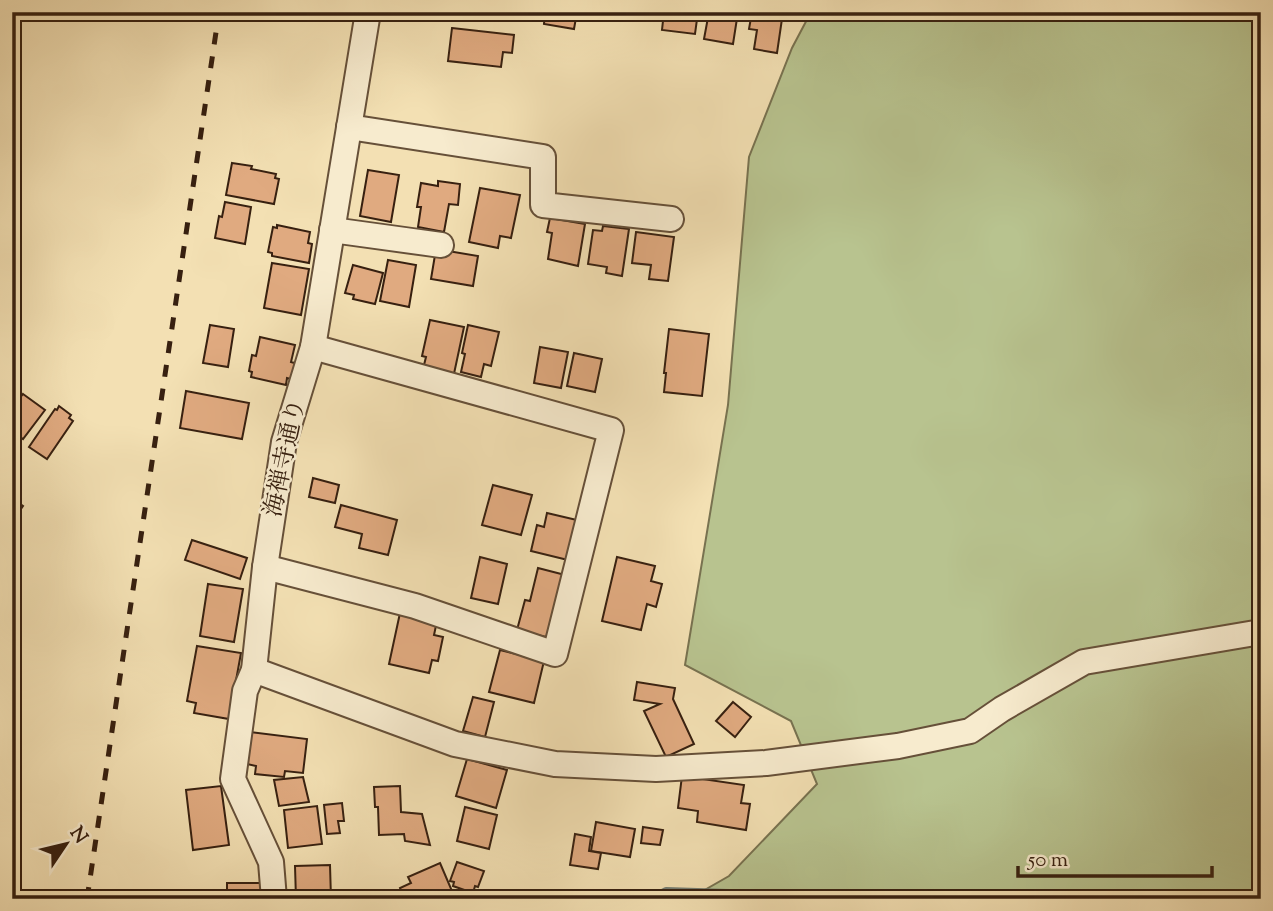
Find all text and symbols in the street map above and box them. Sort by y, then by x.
street label: 海禅寺通り [257,396,315,520]
north arrow [32,810,102,880]
text: N [62,822,93,850]
scale bar [1018,834,1212,878]
text: 50 m [1027,846,1068,876]

